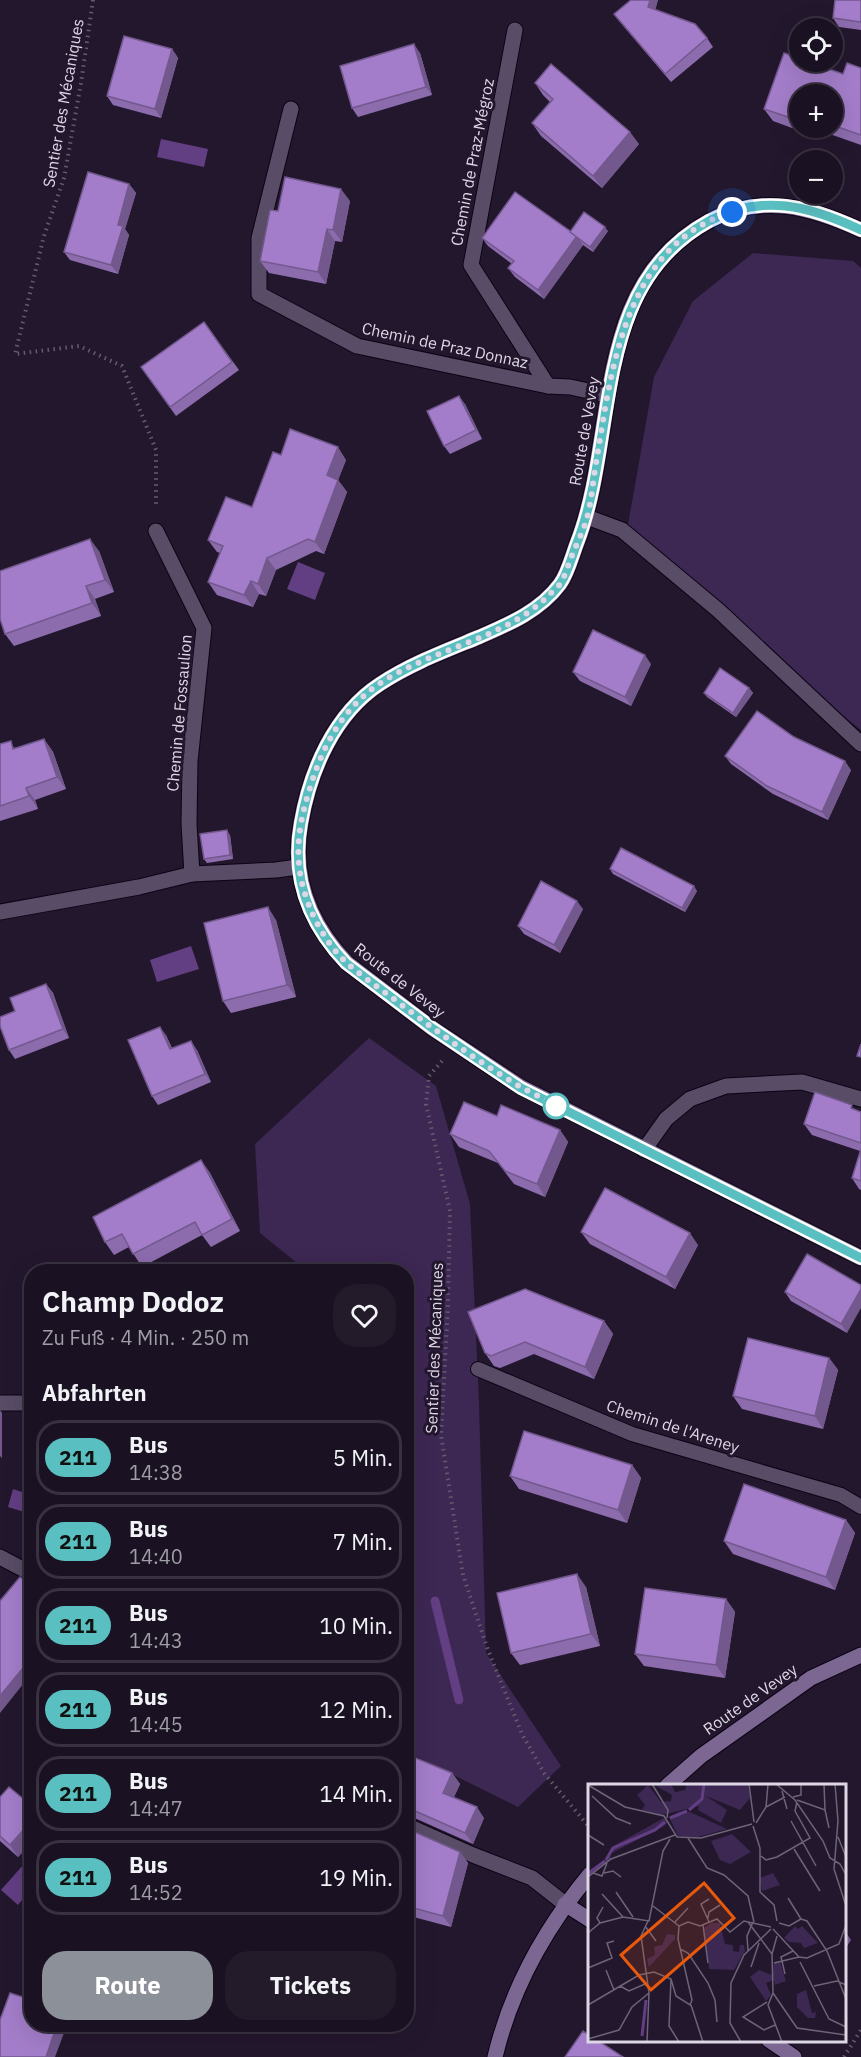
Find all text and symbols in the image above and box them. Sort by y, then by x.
street label: Sentier des Mécaniques [38,17,88,189]
map controls [789,18,843,204]
button: locate [789,18,843,72]
street label: Chemin de Praz-Mégroz [446,77,498,247]
button: + [789,84,843,138]
button: − [789,150,843,204]
your location [717,197,747,227]
street label: Chemin de Praz Donnaz [360,318,530,372]
street label: Route de Vevey [565,375,603,487]
street label: Chemin de Fossaulion [162,634,196,792]
street label: Route de Vevey [350,938,450,1022]
unlabelled marker [543,1093,569,1119]
street label: Sentier des Mécaniques [421,1262,447,1434]
text: Champ Dodoz [42,1283,224,1320]
button: heart [333,1284,396,1347]
text: Zu Fuß · 4 Min. · 250 m [42,1324,249,1351]
text: Abfahrten [42,1378,147,1407]
street label: Chemin de l'Areney [604,1395,742,1457]
text: Bus [129,1430,168,1459]
text: 211 [59,1443,97,1471]
text: 5 Min. [333,1443,393,1472]
text: 14:38 [129,1459,183,1486]
text: Bus [129,1514,168,1543]
text: 211 [59,1527,97,1555]
text: 7 Min. [333,1527,393,1556]
text: 14:40 [129,1543,183,1570]
text: Bus [129,1598,168,1627]
text: 211 [59,1611,97,1639]
text: 10 Min. [320,1611,393,1640]
text: 14:43 [129,1627,183,1654]
street label: Route de Vevey [699,1659,801,1739]
text: Bus [129,1682,168,1711]
text: 211 [59,1695,97,1723]
text: 12 Min. [320,1695,393,1724]
text: 14:45 [129,1711,183,1738]
text: Bus [129,1766,168,1795]
text: 211 [59,1779,97,1807]
text: 14 Min. [320,1779,393,1808]
inset map [588,1784,846,2042]
text: 14:47 [129,1795,183,1822]
text: Bus [129,1850,168,1879]
text: 211 [59,1863,97,1891]
text: 19 Min. [320,1863,393,1892]
text: 14:52 [129,1879,183,1906]
button: Route [42,1951,213,2020]
button: Tickets [225,1951,396,2020]

